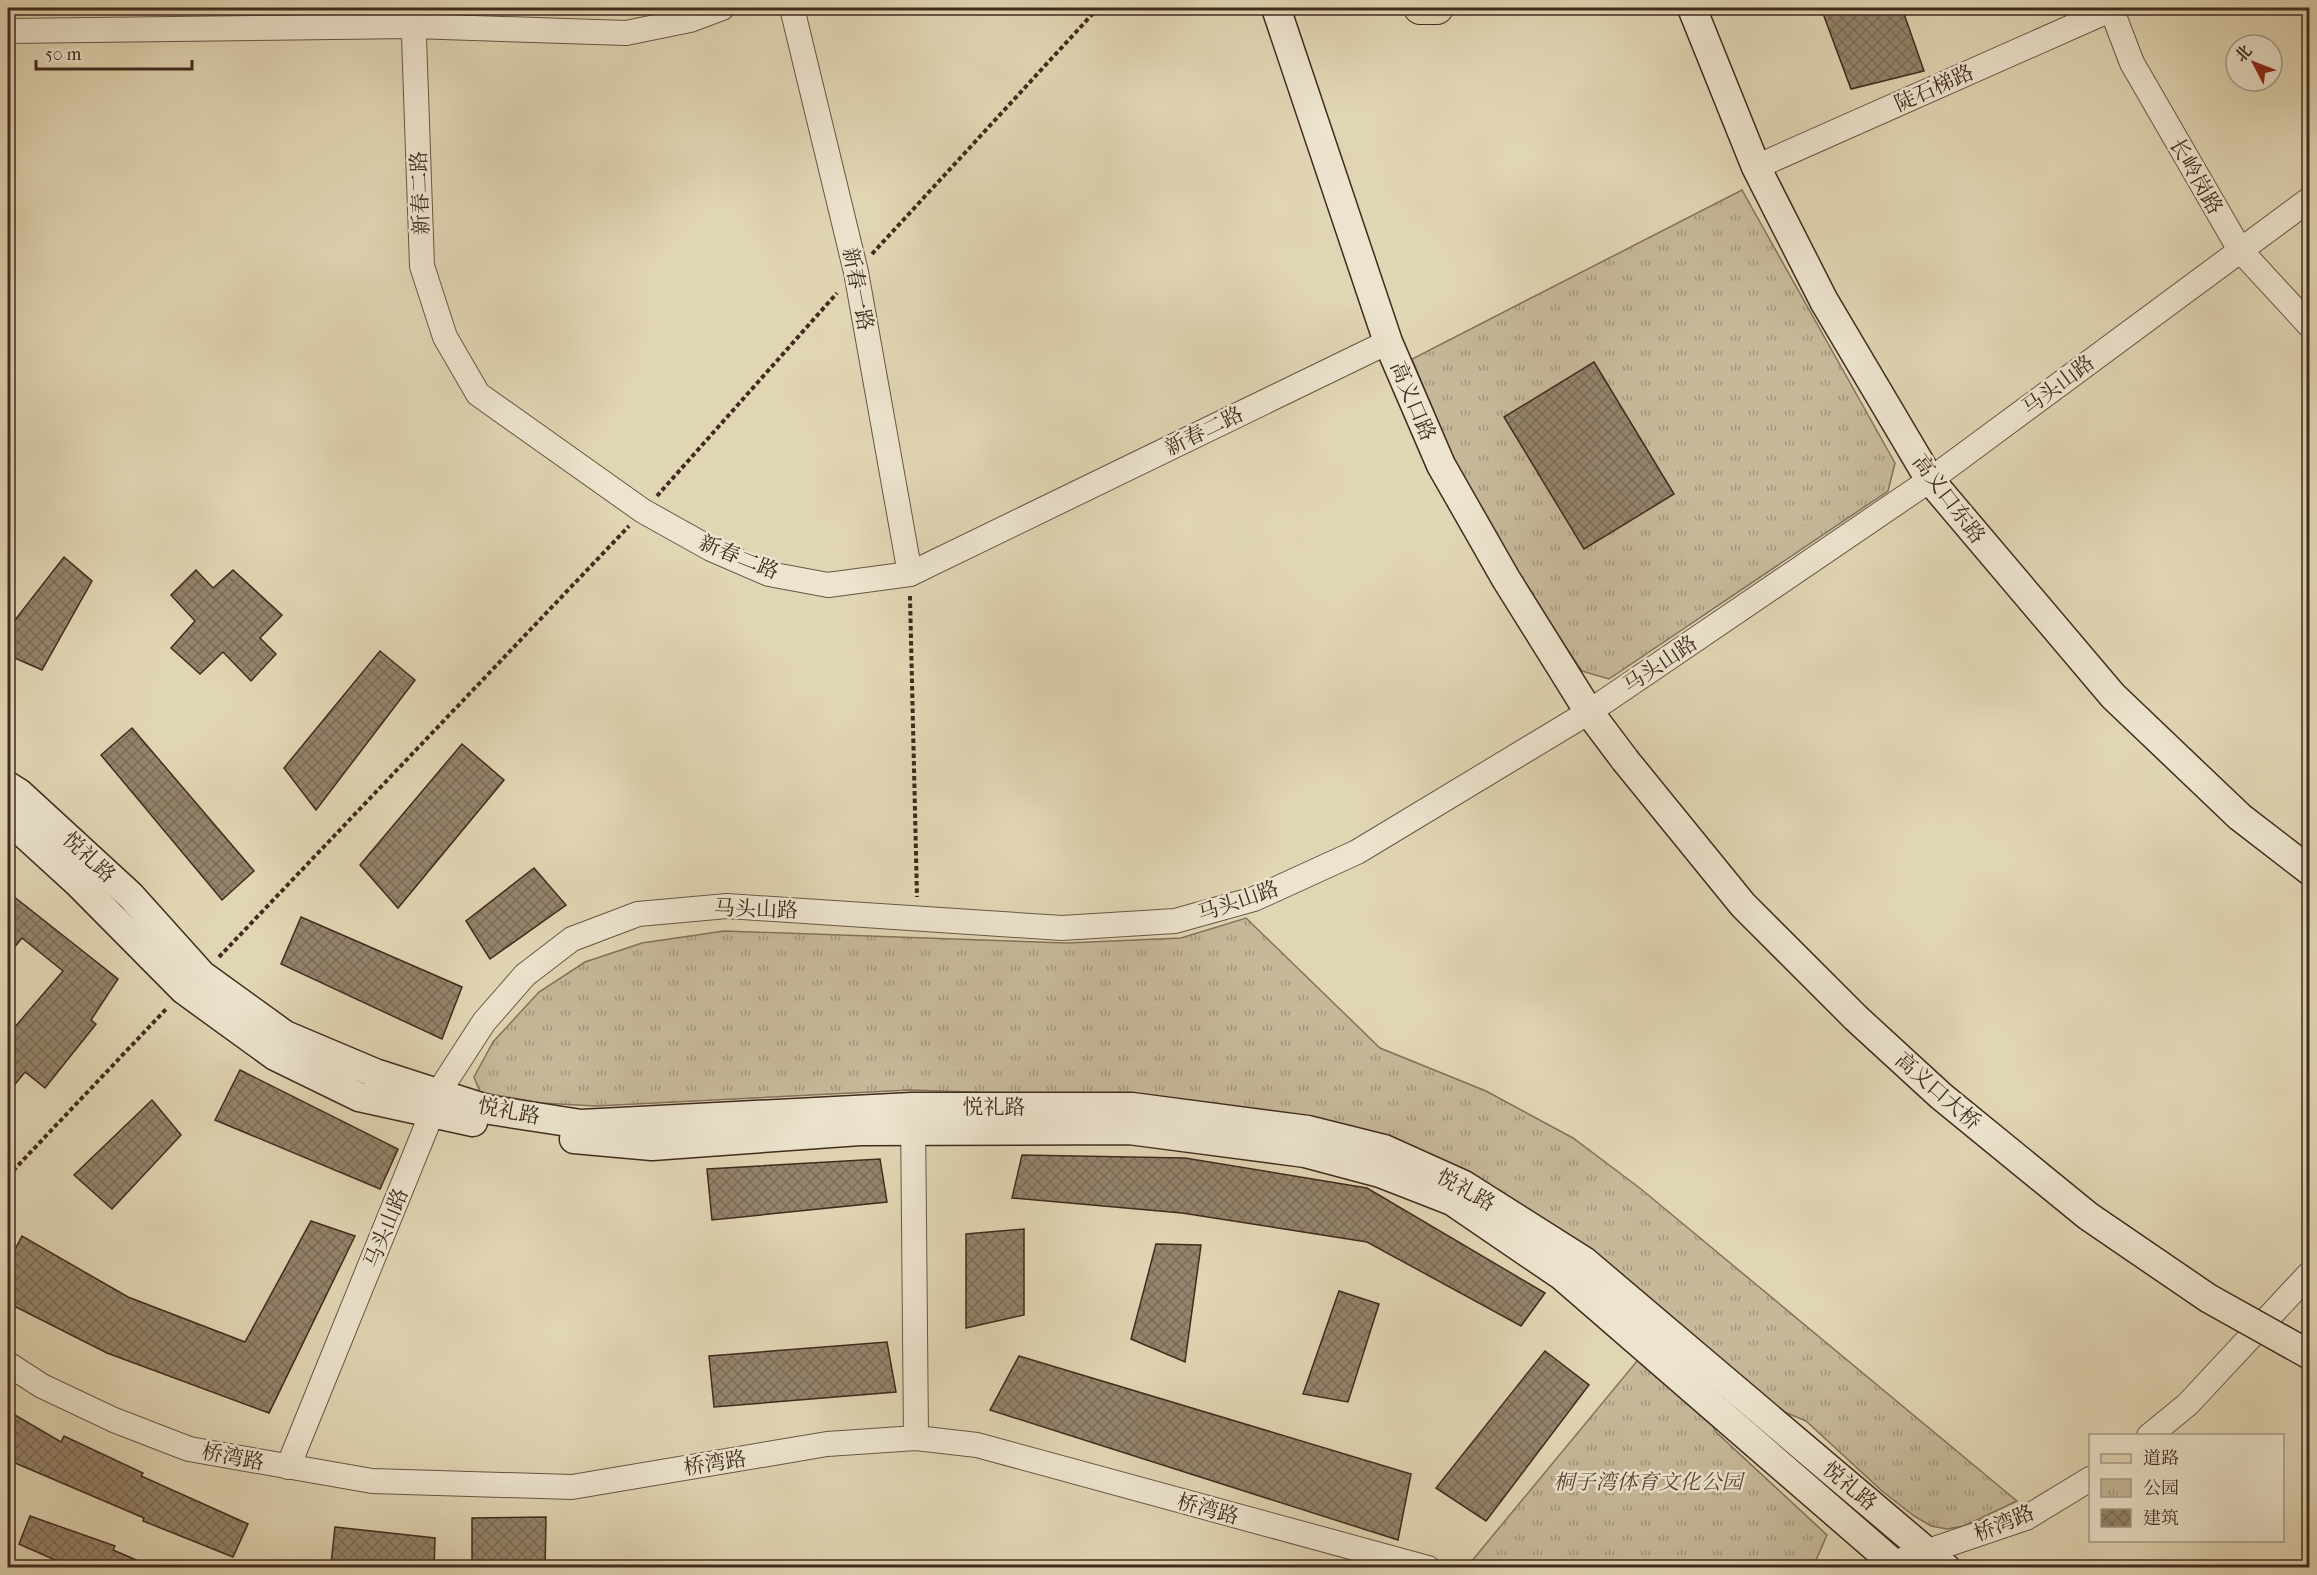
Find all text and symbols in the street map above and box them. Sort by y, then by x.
scale bar [36,33,192,71]
north arrow [2224,33,2284,93]
text: 北 [2231,41,2256,66]
text: 50 m [45,44,82,65]
street label: 陡石梯路 [1891,60,1977,116]
street label: 长岭岗路 [2165,134,2227,218]
street label: 新春二路 [407,151,433,235]
street label: 新春一路 [838,245,878,333]
street label: 马头山路 [2017,350,2099,420]
street label: 高义口路 [1386,358,1440,444]
street label: 新春二路 [1161,402,1247,460]
street label: 高义口东路 [1908,450,1990,548]
street label: 新春二路 [696,530,782,584]
street label: 马头山路 [1618,631,1702,697]
street label: 悦礼路 [58,827,120,887]
street label: 马头山路 [1194,876,1282,926]
street label: 马头山路 [714,896,798,922]
street label: 高义口大桥 [1891,1048,1985,1134]
street label: 悦礼路 [476,1093,542,1129]
street label: 悦礼路 [963,1095,1026,1119]
street label: 悦礼路 [1433,1164,1499,1216]
street label: 马头山路 [359,1185,413,1271]
legend [2089,1434,2284,1542]
street label: 桥湾路 [200,1439,266,1475]
street label: 桥湾路 [682,1446,748,1480]
text: 道路 [2143,1448,2179,1469]
street label: 悦礼路 [1818,1457,1882,1515]
park label: 桐子湾体育文化公园 [1554,1470,1745,1494]
text: 公园 [2143,1478,2179,1499]
street label: 桥湾路 [1174,1489,1242,1529]
street label: 桥湾路 [1970,1500,2038,1546]
text: 建筑 [2143,1508,2179,1529]

